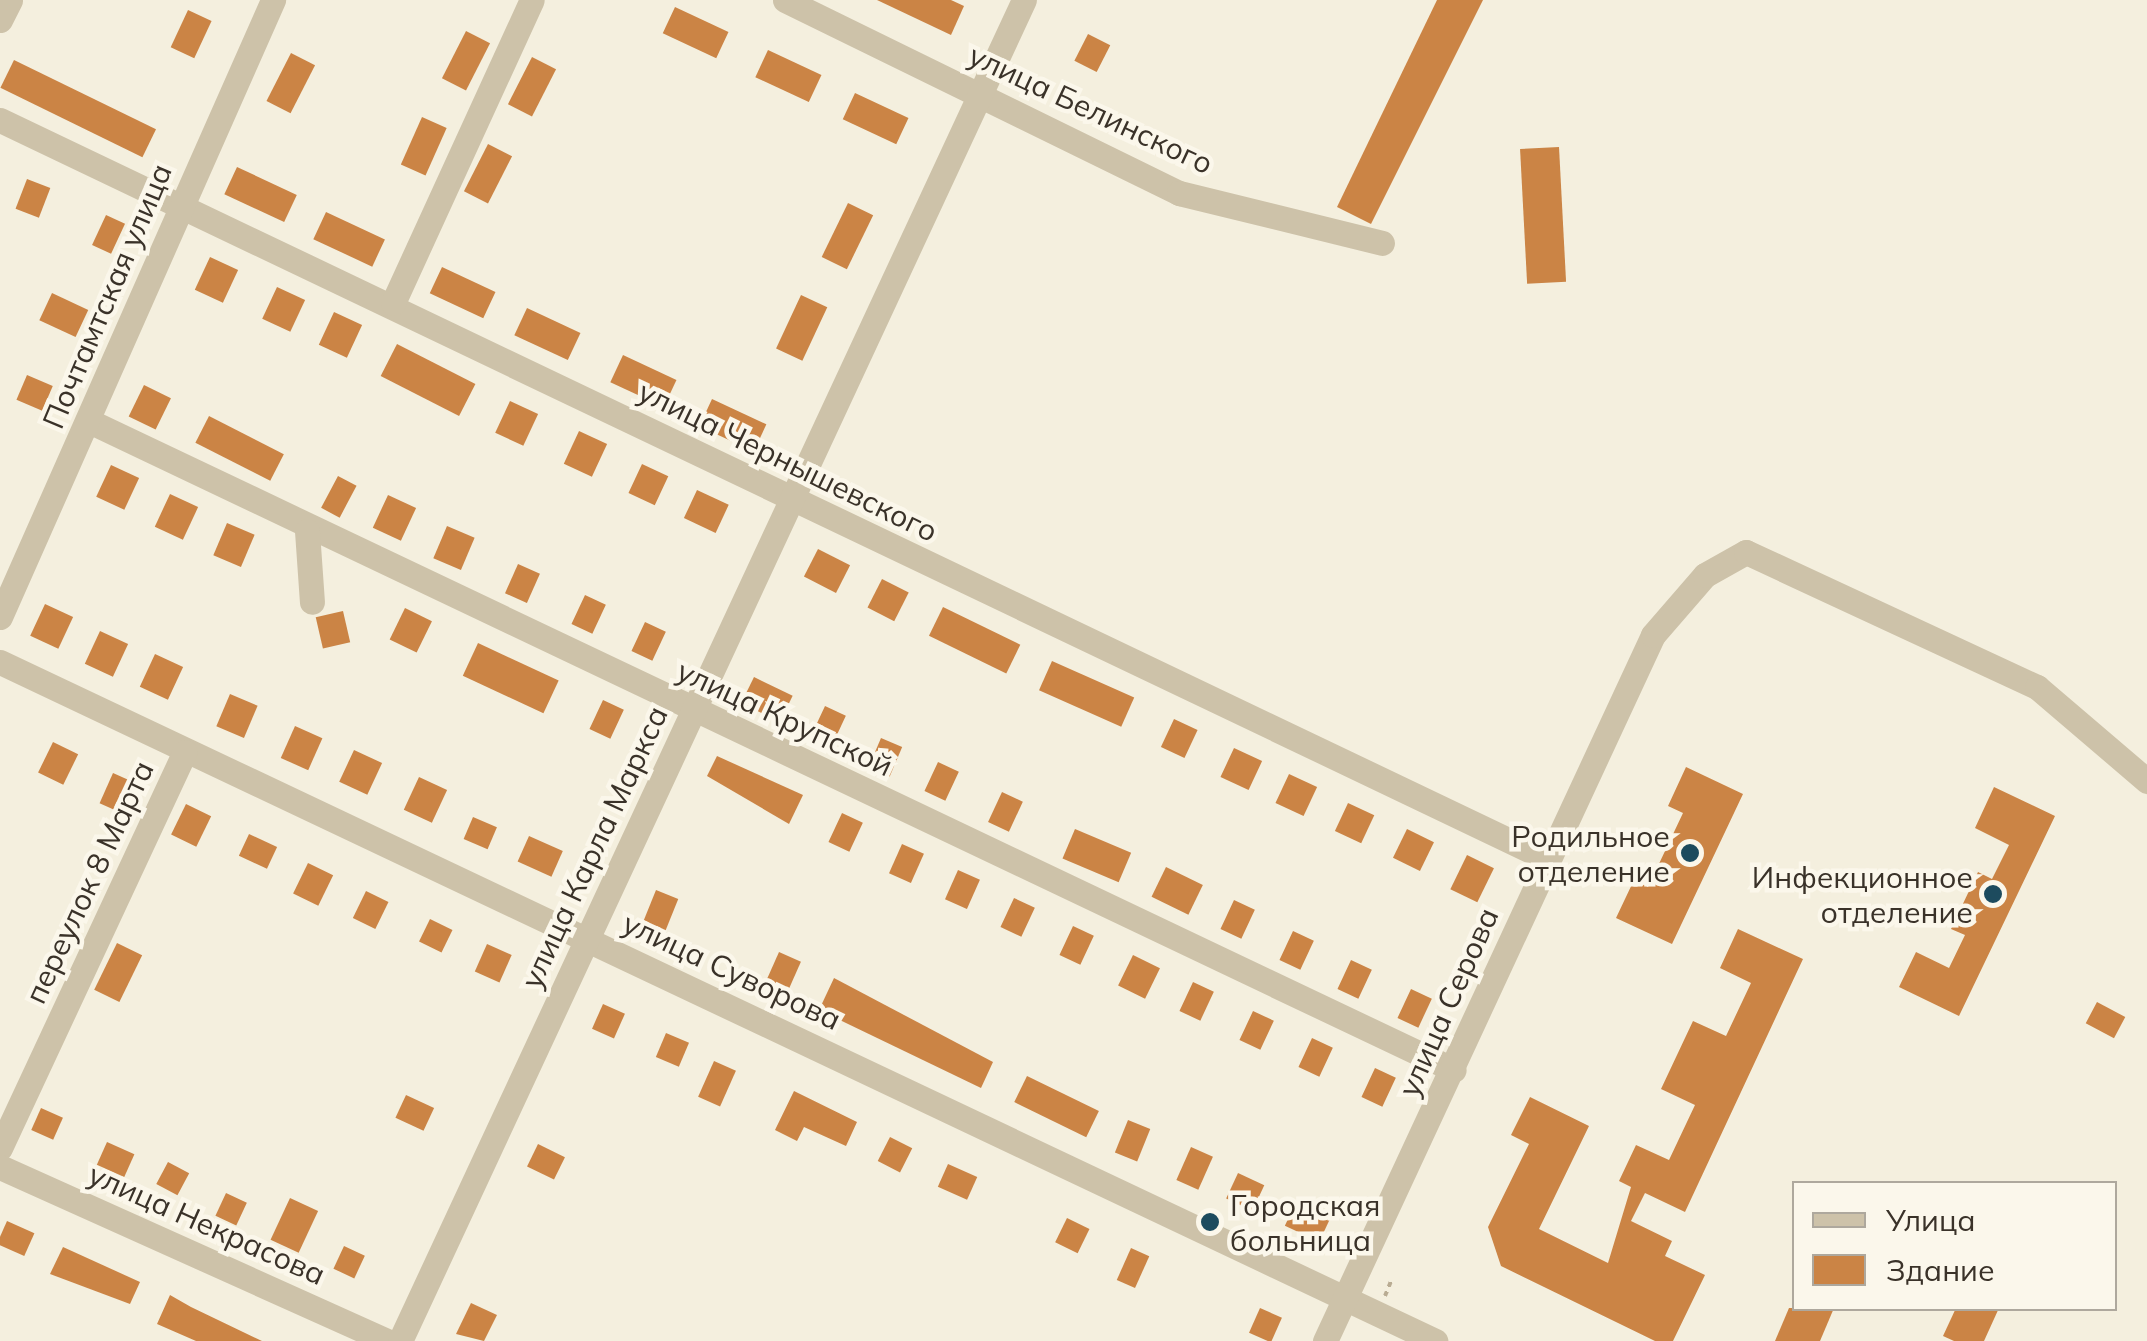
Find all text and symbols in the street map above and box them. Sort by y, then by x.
street label: улица Белинского [963,37,1219,181]
street label: Почтамтская улица [35,158,179,434]
street label: улица Чернышевского [632,373,944,549]
street label: улица Крупской [671,652,899,784]
street label: улица Карла Маркса [513,700,675,994]
street label: переулок 8 Марта [17,755,161,1009]
place label: Родильное отделение [1511,818,1670,888]
marker: Родильное отделение [1679,842,1701,864]
place label: Инфекционное отделение [1752,859,1973,930]
marker: Инфекционное отделение [1982,883,2004,905]
street label: улица Серова [1390,902,1506,1102]
street label: улица Суворова [617,905,847,1037]
street label: улица Некрасова [83,1156,331,1292]
legend [1792,1181,2117,1311]
place label: Городская больница [1230,1187,1381,1258]
text: Улица [1886,1201,1976,1239]
marker: Городская больница [1199,1211,1221,1233]
text: Здание [1886,1251,1995,1289]

